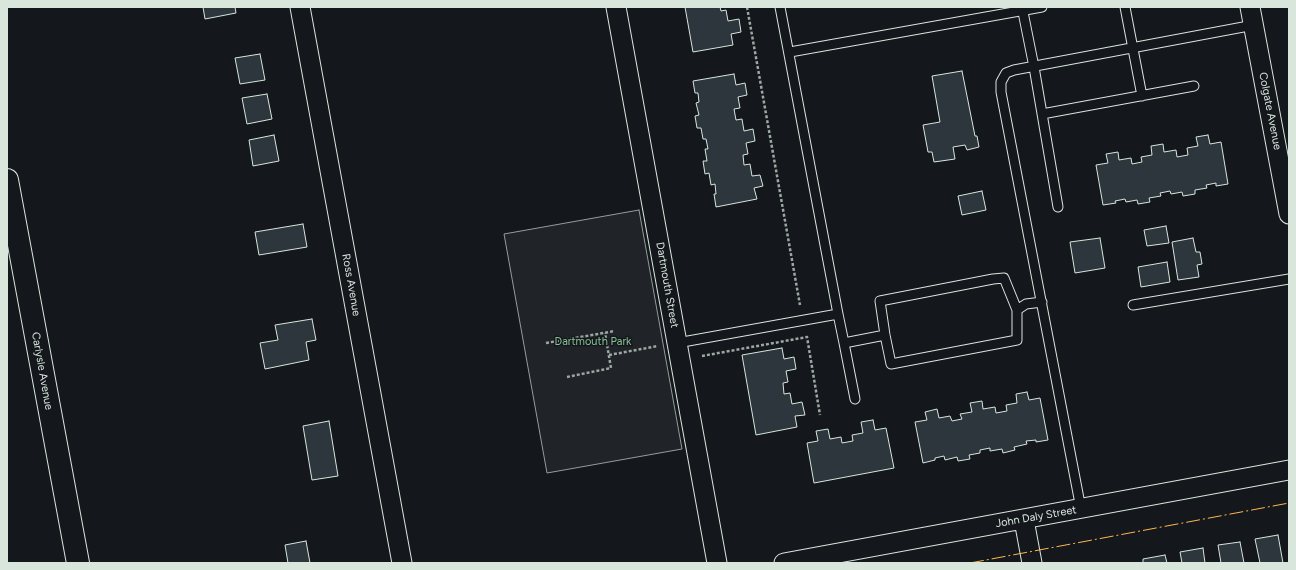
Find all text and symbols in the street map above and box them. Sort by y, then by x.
street label: Colgate Avenue [1256,71,1284,151]
street label: Dartmouth Street [653,241,681,329]
street label: Ross Avenue [339,253,363,317]
street label: Carlysle Avenue [29,331,55,411]
park label: Dartmouth Park [555,335,631,349]
street label: John Daly Street [995,503,1077,531]

